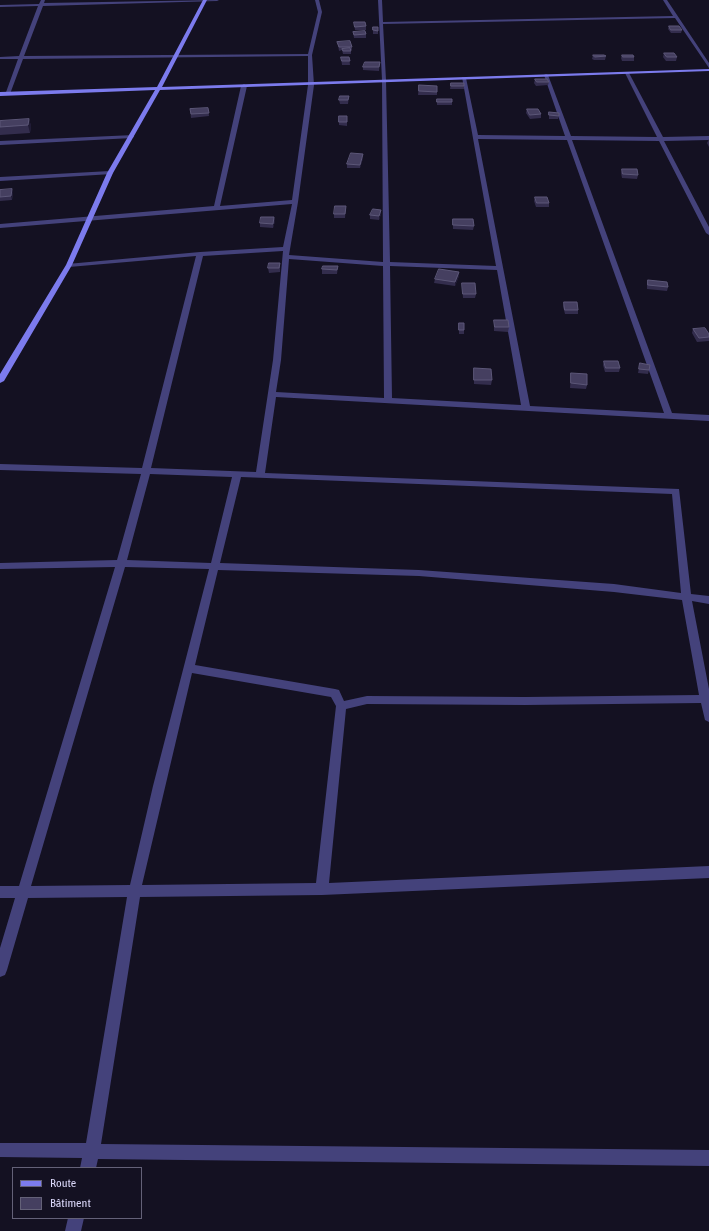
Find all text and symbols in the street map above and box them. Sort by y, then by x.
legend [12,1167,142,1219]
text: Route [50,1176,76,1190]
text: Bâtiment [50,1196,91,1210]

